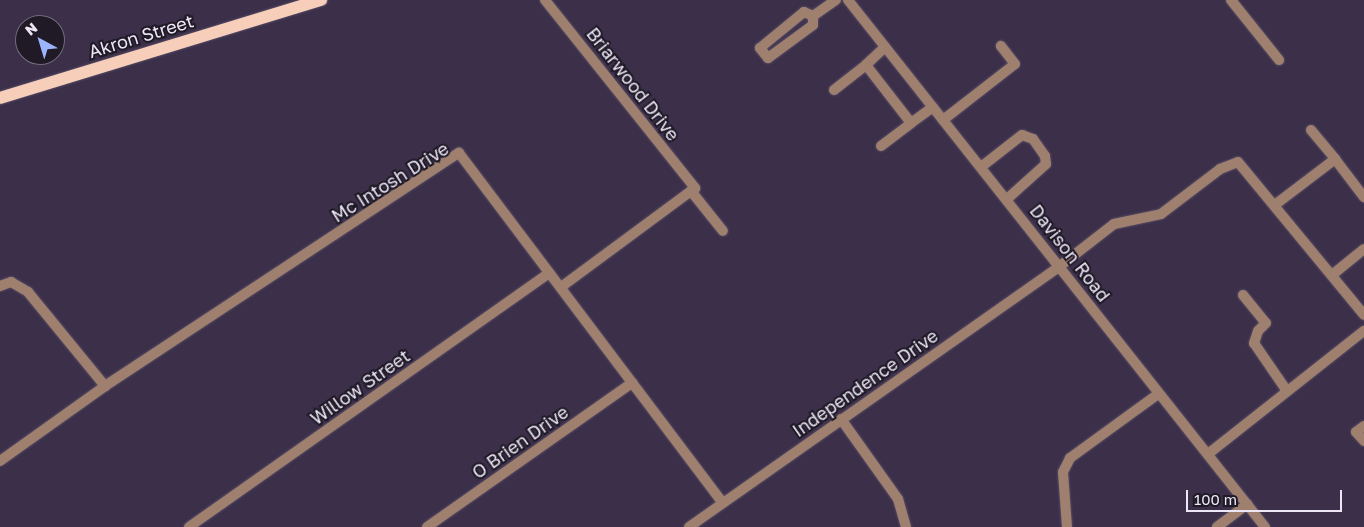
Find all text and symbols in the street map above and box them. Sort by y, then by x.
street label: Akron Street [86,10,196,62]
north arrow [15,15,65,65]
text: N [21,19,40,39]
street label: Briarwood Drive [582,23,684,145]
street label: Mc Intosh Drive [327,137,453,227]
street label: Davison Road [1025,200,1115,306]
street label: Independence Drive [788,325,942,441]
street label: Willow Street [306,345,414,429]
street label: O Brien Drive [468,401,572,483]
scale bar [1189,480,1345,512]
text: 100 m [1194,490,1237,508]

